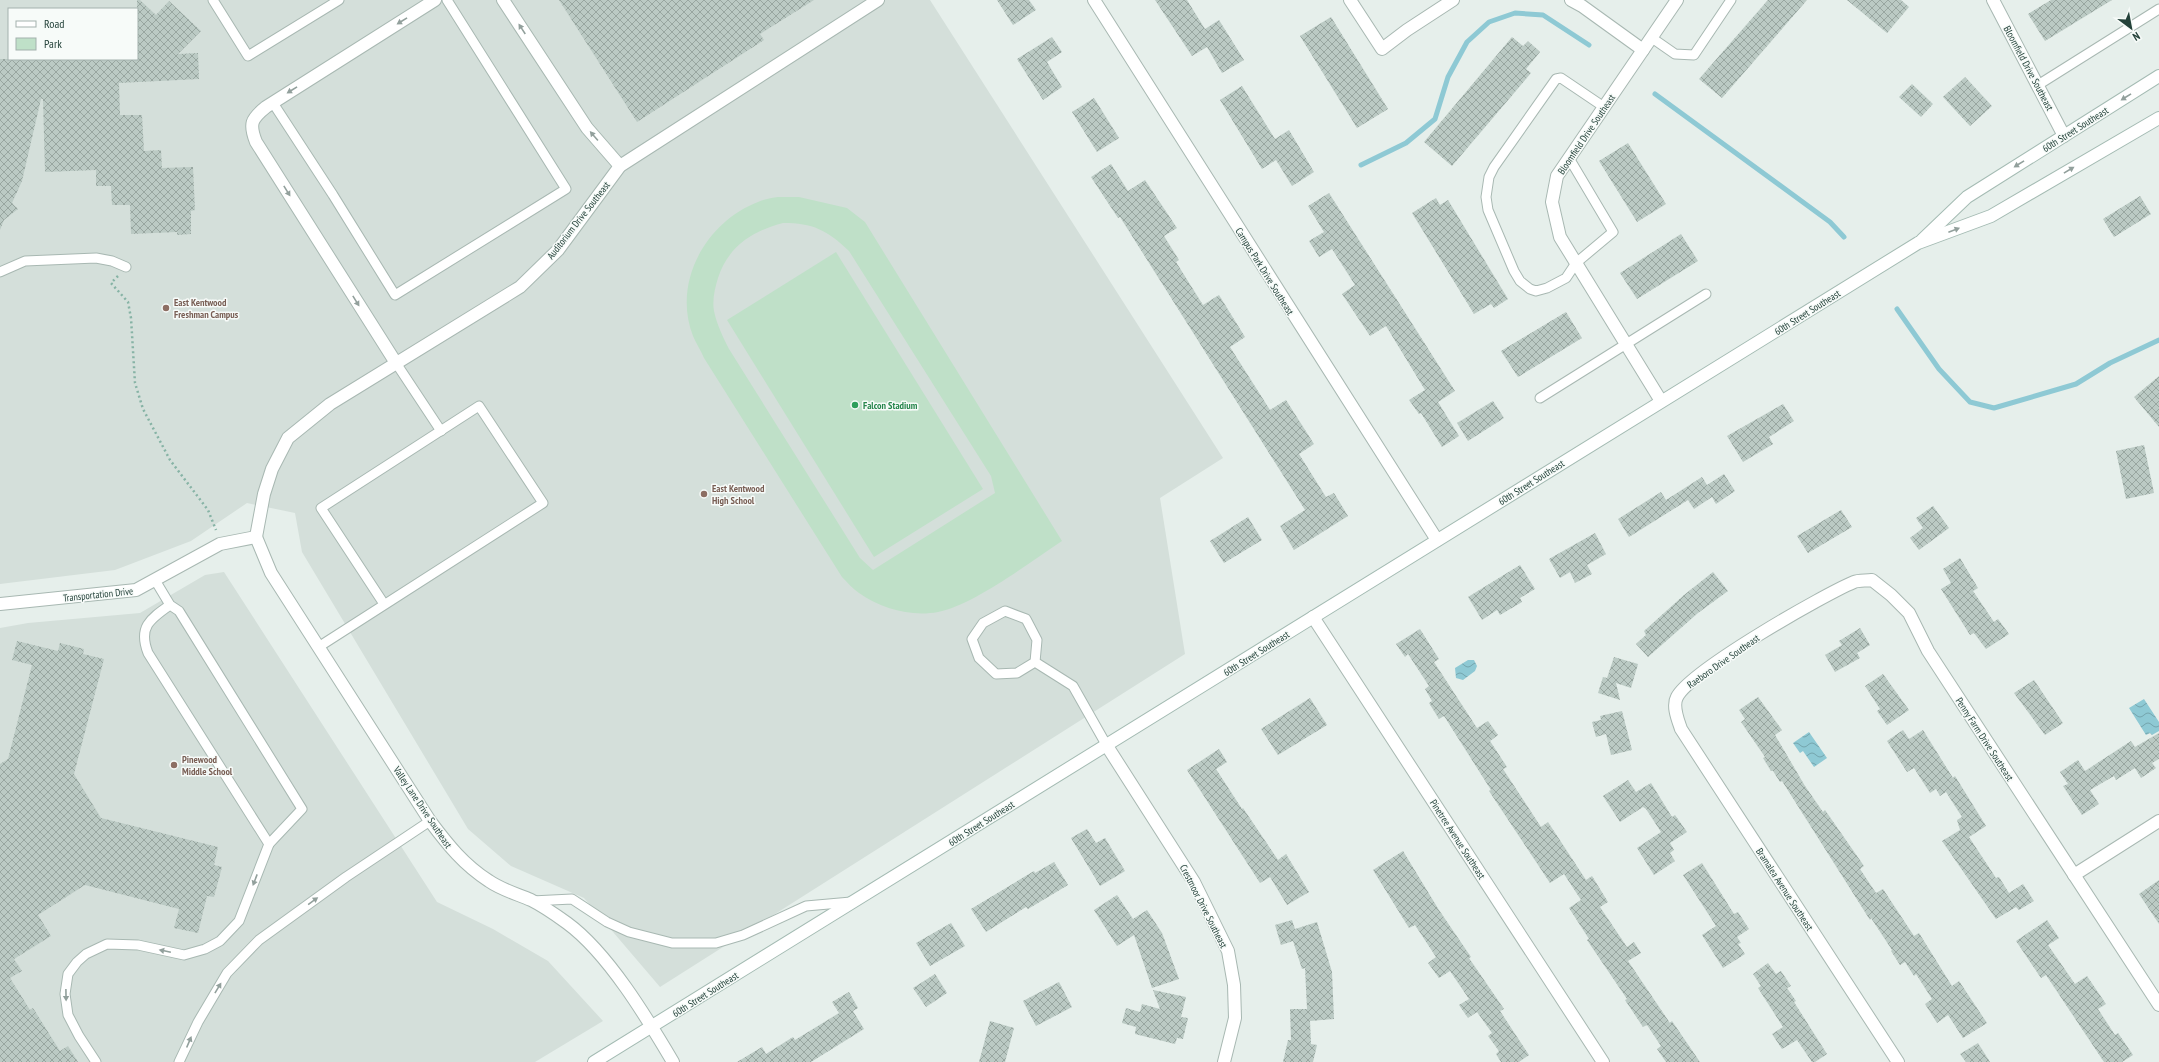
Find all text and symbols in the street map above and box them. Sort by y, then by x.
legend [8,8,138,60]
north arrow [2111,8,2151,48]
text: Road [44,16,64,31]
one-way arrow [397,17,407,25]
one-way arrow [518,23,525,34]
street label: Bloomfield Drive Southeast [2001,24,2057,113]
text: N [2130,29,2143,44]
text: Park [44,36,62,51]
one-way arrow [286,87,298,94]
street label: Bloomfield Drive Southeast [1555,91,1618,177]
one-way arrow [2120,93,2132,100]
street label: 60th Street Southeast [2040,104,2111,155]
one-way arrow [590,131,599,142]
one-way arrow [2014,160,2024,168]
one-way arrow [2063,166,2075,173]
street label: Auditorium Drive Southeast [544,179,613,262]
one-way arrow [283,186,291,196]
street label: Campus Park Drive Southeast [1232,225,1297,318]
one-way arrow [1949,226,1961,232]
street label: 60th Street Southeast [1772,287,1843,338]
one-way arrow [352,295,360,306]
place label: East Kentwood Freshman Campus [174,296,239,321]
marker: East Kentwood Freshman Campus [161,303,171,313]
place label: Falcon Stadium [863,399,918,412]
marker: Falcon Stadium [850,400,860,410]
street label: 60th Street Southeast [1496,457,1567,508]
place label: East Kentwood High School [712,482,765,507]
marker: East Kentwood High School [699,489,709,499]
street label: Transportation Drive [62,584,134,605]
street label: 60th Street Southeast [1221,628,1292,679]
street label: Raeboro Drive Southeast [1685,631,1762,691]
street label: Penny Farm Drive Southeast [1953,695,2017,784]
place label: Pinewood Middle School [182,753,233,778]
marker: Pinewood Middle School [169,760,179,770]
street label: Valley Lane Drive Southeast [390,763,455,851]
street label: Pinetree Avenue Southeast [1427,797,1488,882]
street label: 60th Street Southeast [946,798,1017,849]
street label: Bramalea Avenue Southeast [1753,845,1816,933]
street label: Crestmoor Drive Southeast [1177,862,1230,950]
one-way arrow [251,875,257,887]
one-way arrow [308,897,318,905]
one-way arrow [159,947,171,953]
street label: 60th Street Southeast [670,969,741,1020]
one-way arrow [214,982,221,994]
one-way arrow [63,989,69,1002]
one-way arrow [186,1037,192,1048]

